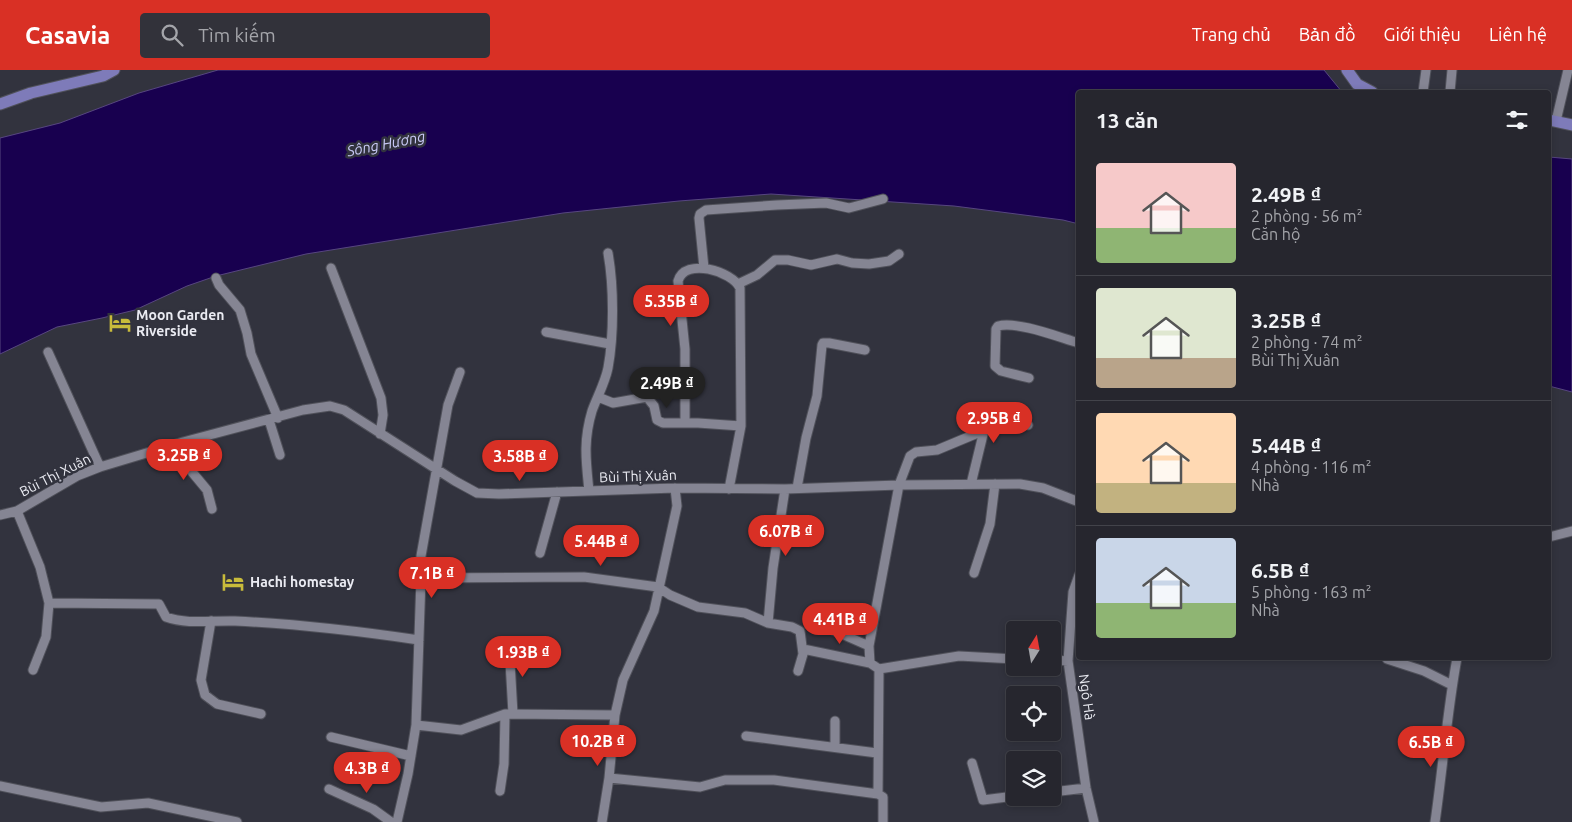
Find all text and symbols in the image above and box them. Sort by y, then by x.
search box [140,13,490,58]
icon: search [158,21,186,49]
text: Casavia [25,22,110,49]
text: Tìm kiếm [198,24,276,46]
text: Trang chủ [1192,24,1271,44]
text: Bản đồ [1299,24,1356,44]
text: Giới thiệu [1384,24,1461,44]
text: Liên hệ [1489,24,1547,44]
icon: filters [1503,106,1531,134]
text: 13 căn [1096,108,1158,132]
water label: Sông Hương [344,128,427,160]
text: 2.49B ₫ [1251,182,1321,206]
icon: home [1136,183,1196,243]
text: 2 phòng · 56 m² [1251,207,1362,225]
text: Căn hộ [1251,225,1300,243]
pin: 5.35B ₫ [625,284,717,327]
text: 5.35B ₫ [644,292,698,310]
place label: Moon Garden Riverside [136,307,224,339]
icon: home [1136,308,1196,368]
text: 3.25B ₫ [1251,308,1321,332]
hotel icon: Moon Garden Riverside [107,310,133,336]
text: 2 phòng · 74 m² [1251,333,1362,351]
text: Bùi Thị Xuân [1251,351,1340,369]
pin: 2.49B ₫ [621,366,713,409]
text: 2.49B ₫ [640,374,694,392]
pin: 2.95B ₫ [948,402,1040,444]
text: 2.95B ₫ [967,409,1021,427]
icon: home [1136,433,1196,493]
text: 5.44B ₫ [1251,433,1321,457]
pin: 3.25B ₫ [138,438,230,481]
pin: 3.58B ₫ [474,440,566,482]
text: 3.25B ₫ [157,446,211,464]
text: 3.58B ₫ [493,447,547,465]
street label: Bùi Thị Xuân [17,450,93,500]
text: 4 phòng · 116 m² [1251,458,1371,476]
street label: Bùi Thị Xuân [599,467,677,485]
text: Nhà [1251,476,1280,494]
pin: 6.07B ₫ [740,514,832,557]
text: 6.07B ₫ [759,522,813,540]
pin: 5.44B ₫ [555,524,647,567]
text: 5.44B ₫ [574,532,628,550]
pin: 7.1B ₫ [391,556,473,599]
icon: home [1136,558,1196,618]
text: 6.5B ₫ [1251,558,1310,582]
text: 7.1B ₫ [410,564,454,582]
hotel icon: Hachi homestay [220,569,246,595]
place label: Hachi homestay [250,574,355,590]
text: 5 phòng · 163 m² [1251,583,1371,601]
text: Nhà [1251,601,1280,619]
pin: 4.41B ₫ [794,602,886,645]
text: 4.41B ₫ [813,610,867,628]
north arrow [1006,621,1061,676]
map controls [1006,621,1061,806]
pin: 1.93B ₫ [477,636,569,678]
text: 1.93B ₫ [496,643,550,661]
street label: Ngô Hà [1076,673,1098,721]
button: locate [1006,686,1061,741]
pin: 10.2B ₫ [552,724,644,767]
pin: 6.5B ₫ [1390,726,1472,768]
text: 10.2B ₫ [571,732,625,750]
text: 6.5B ₫ [1409,733,1453,751]
button: layers [1006,751,1061,806]
pin: 4.3B ₫ [326,752,408,794]
text: 4.3B ₫ [345,759,389,777]

